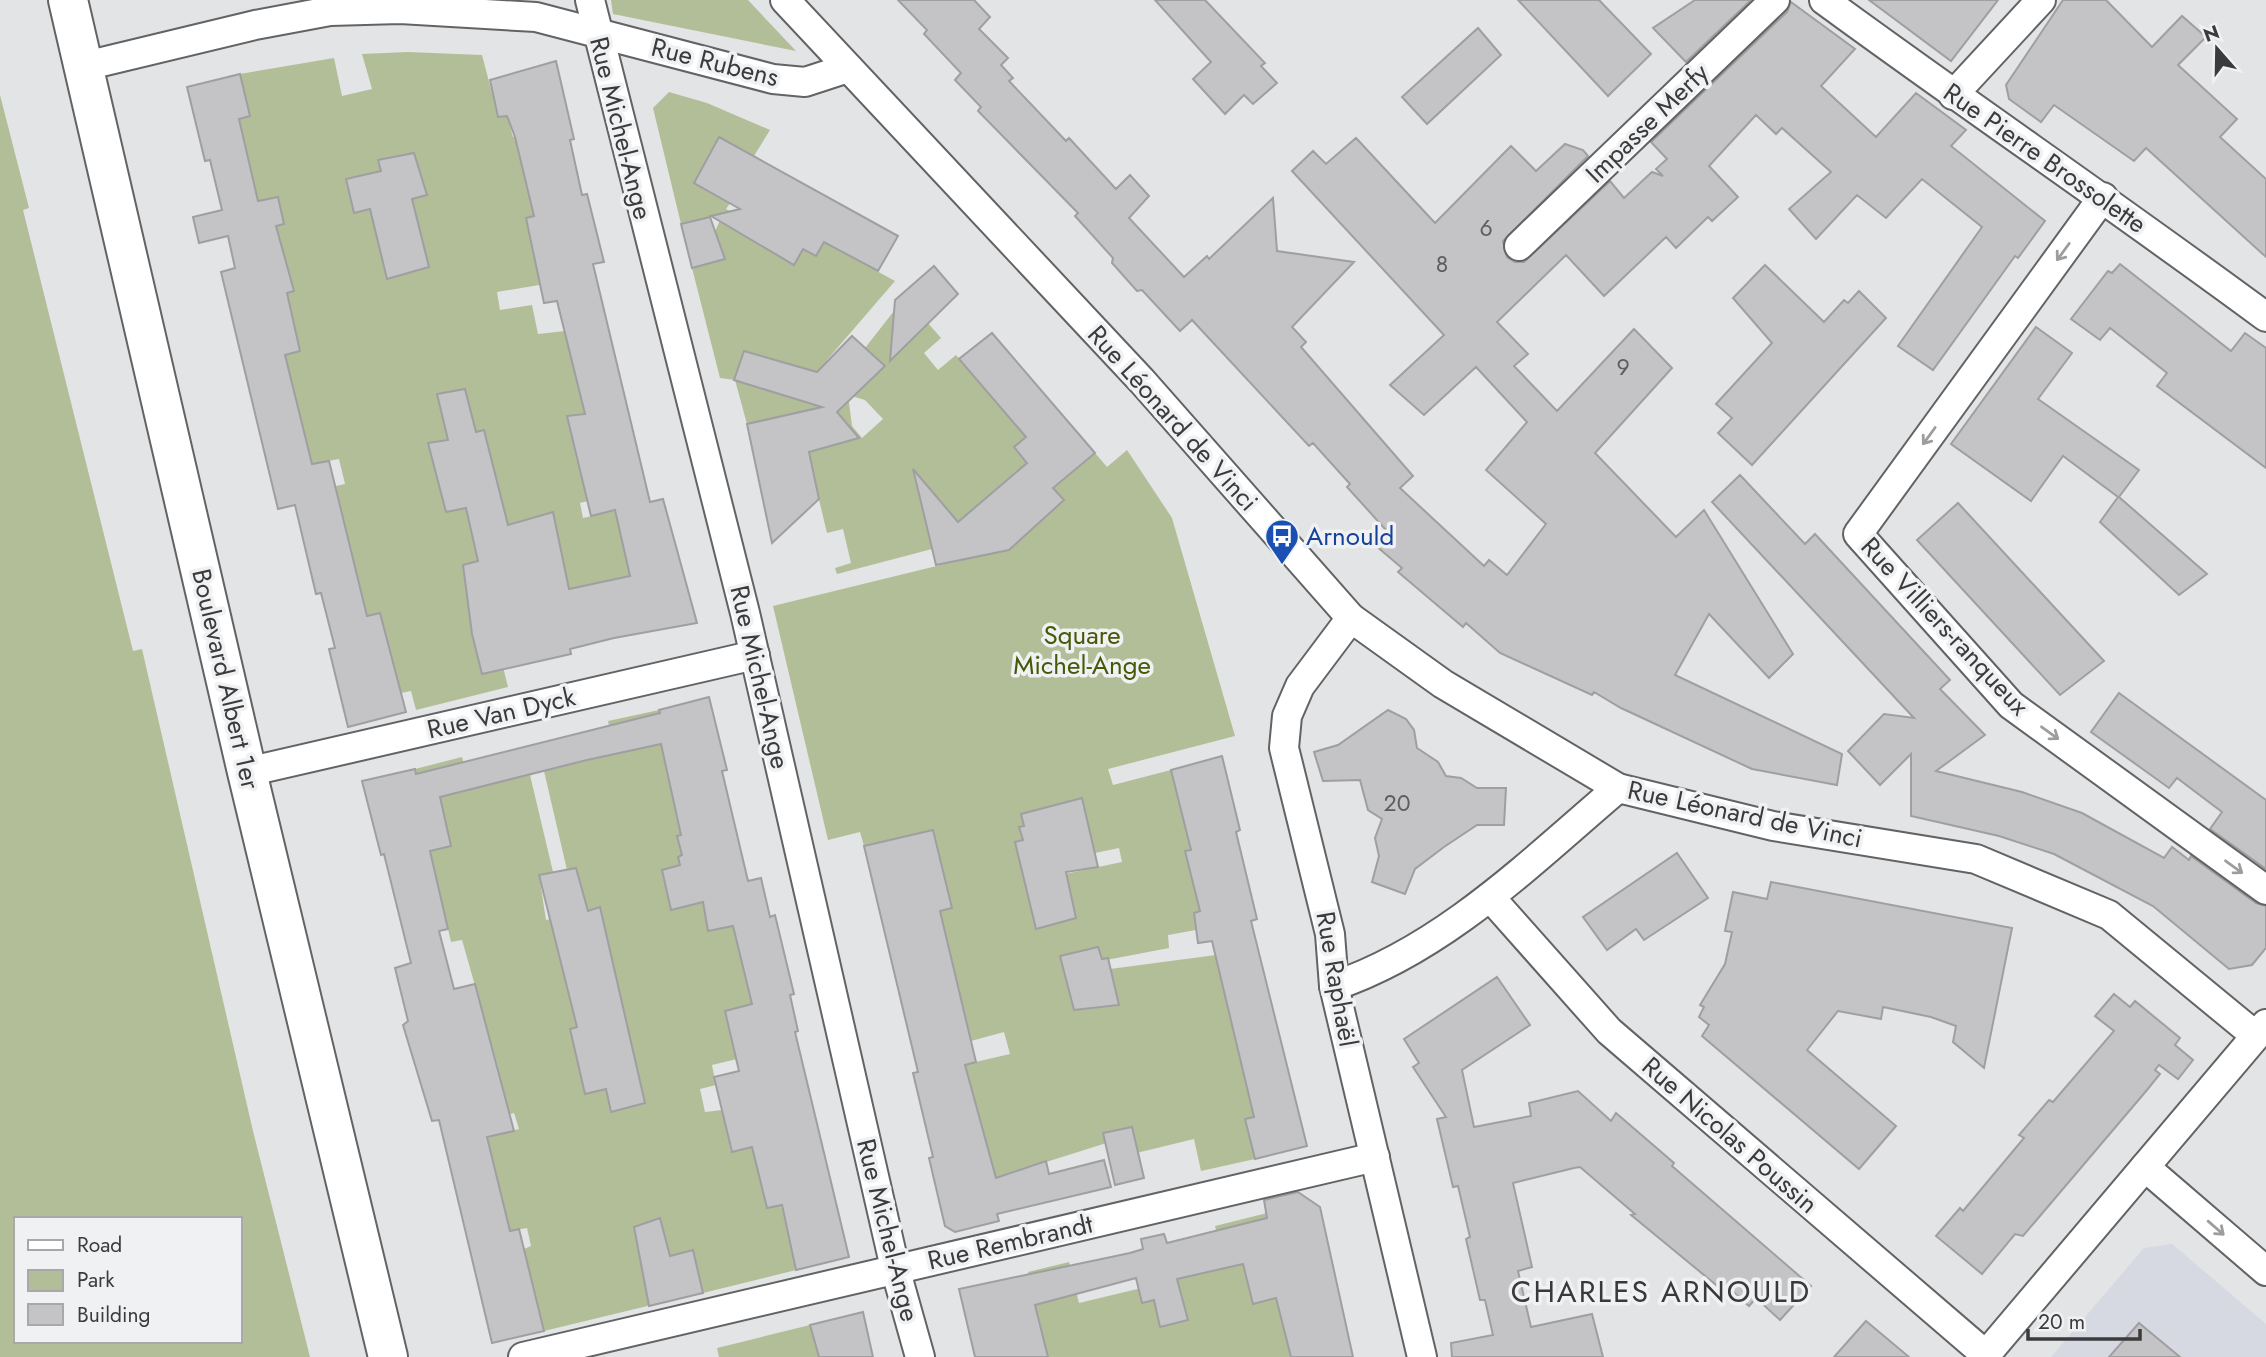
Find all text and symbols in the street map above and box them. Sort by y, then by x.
north arrow [2182,14,2252,84]
text: N [2200,18,2223,49]
street label: Rue Rubens [647,28,783,96]
street label: Rue Michel-Ange [580,33,662,223]
street label: Impasse Merfy [1577,54,1718,192]
street label: Rue Pierre Brossolette [1936,74,2154,242]
house number: 6 [1479,211,1493,245]
one-way arrow [2056,242,2070,261]
house number: 8 [1436,247,1448,281]
street label: Rue Léonard de Vinci [1079,316,1267,520]
house number: 9 [1616,350,1630,384]
one-way arrow [1922,426,1936,445]
bus stop icon: Arnould [1263,517,1301,566]
place label: Arnould [1306,517,1394,555]
street label: Rue Villiers-ranqueux [1852,528,2038,724]
street label: Boulevard Albert 1er [182,565,270,793]
street label: Rue Michel-Ange [720,582,800,772]
park label: Square Michel-Ange [1013,616,1151,684]
street label: Rue Van Dyck [423,677,579,748]
one-way arrow [2040,726,2059,741]
street label: Rue Léonard de Vinci [1624,771,1866,857]
house number: 20 [1384,786,1410,820]
one-way arrow [2224,860,2243,874]
street label: Rue Raphaël [1306,908,1368,1050]
street label: Rue Nicolas Poussin [1634,1048,1826,1222]
street label: Rue Michel-Ange [847,1135,929,1325]
street label: Rue Rembrandt [924,1204,1097,1279]
legend [14,1217,242,1343]
one-way arrow [2207,1220,2225,1236]
text: Road [77,1230,122,1260]
text: Park [77,1265,115,1295]
district label: CHARLES ARNOULD [1511,1270,1811,1313]
scale bar [2028,1298,2140,1342]
text: Building [77,1300,150,1330]
text: 20 m [2038,1307,2085,1337]

